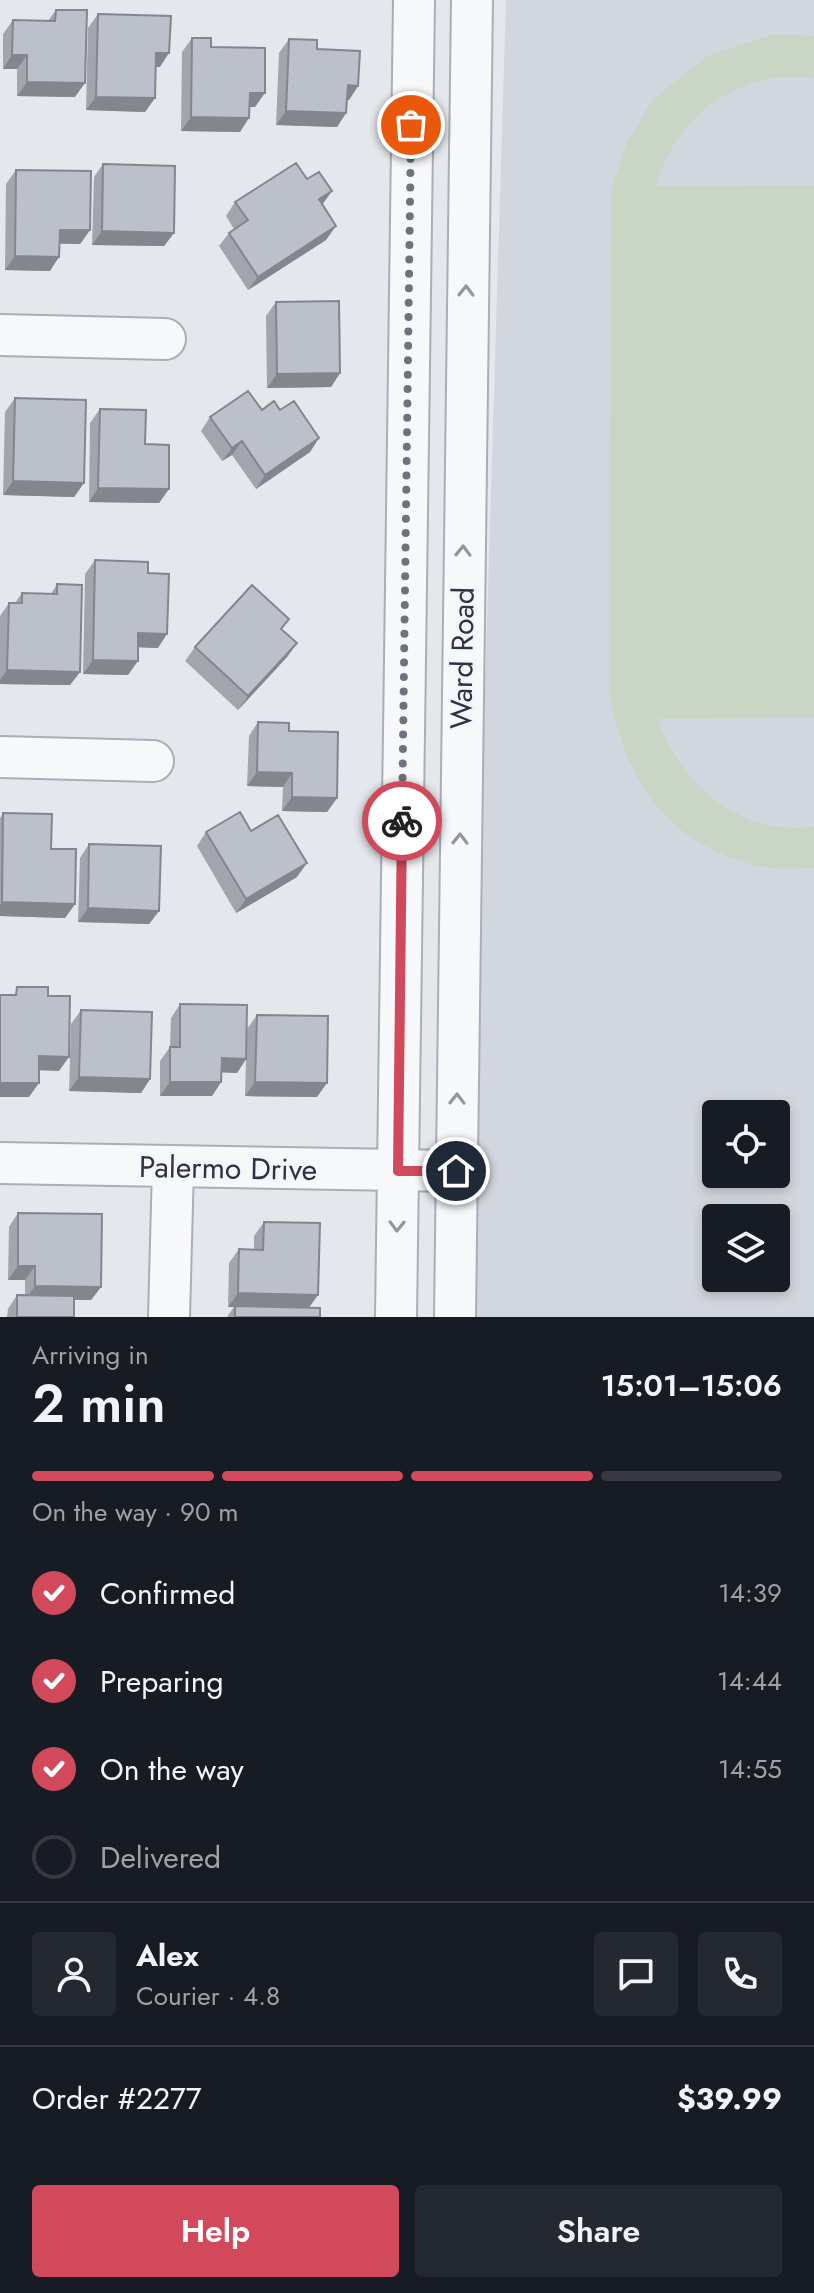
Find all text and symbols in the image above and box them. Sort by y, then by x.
pin [377,91,445,159]
icon: bag [389,103,433,147]
one-way arrow [458,284,475,297]
one-way arrow [455,544,472,557]
street label: Ward Road [439,587,485,729]
courier [362,781,442,861]
icon: bike [380,799,424,843]
one-way arrow [451,832,469,845]
one-way arrow [448,1092,466,1105]
map controls [702,1100,790,1292]
button: locate [702,1100,790,1188]
pin [422,1137,490,1205]
street label: Palermo Drive [139,1145,317,1191]
icon: home [434,1149,478,1193]
button: layers [702,1204,790,1292]
one-way arrow [388,1220,406,1233]
text: Arriving in [32,1336,149,1374]
text: 15:01–15:06 [601,1364,782,1407]
text: 2 min [32,1366,165,1442]
text: On the way · 90 m [32,1493,239,1531]
icon: check [32,1571,76,1615]
text: Confirmed [100,1572,235,1615]
text: 14:39 [718,1574,782,1612]
icon: check [32,1659,76,1703]
text: Preparing [100,1660,224,1703]
text: 14:44 [717,1662,782,1700]
icon: check [32,1747,76,1791]
text: On the way [100,1748,244,1791]
text: 14:55 [718,1750,782,1788]
text: Delivered [100,1836,221,1879]
button: person [32,1932,116,2016]
button: chat [594,1932,678,2016]
button: phone [698,1932,782,2016]
text: Alex [136,1934,199,1977]
text: Courier · 4.8 [136,1977,280,2015]
text: Order #2277 [32,2077,202,2120]
text: $39.99 [677,2077,782,2120]
button: Help [32,2185,399,2277]
button: Share [415,2185,782,2277]

